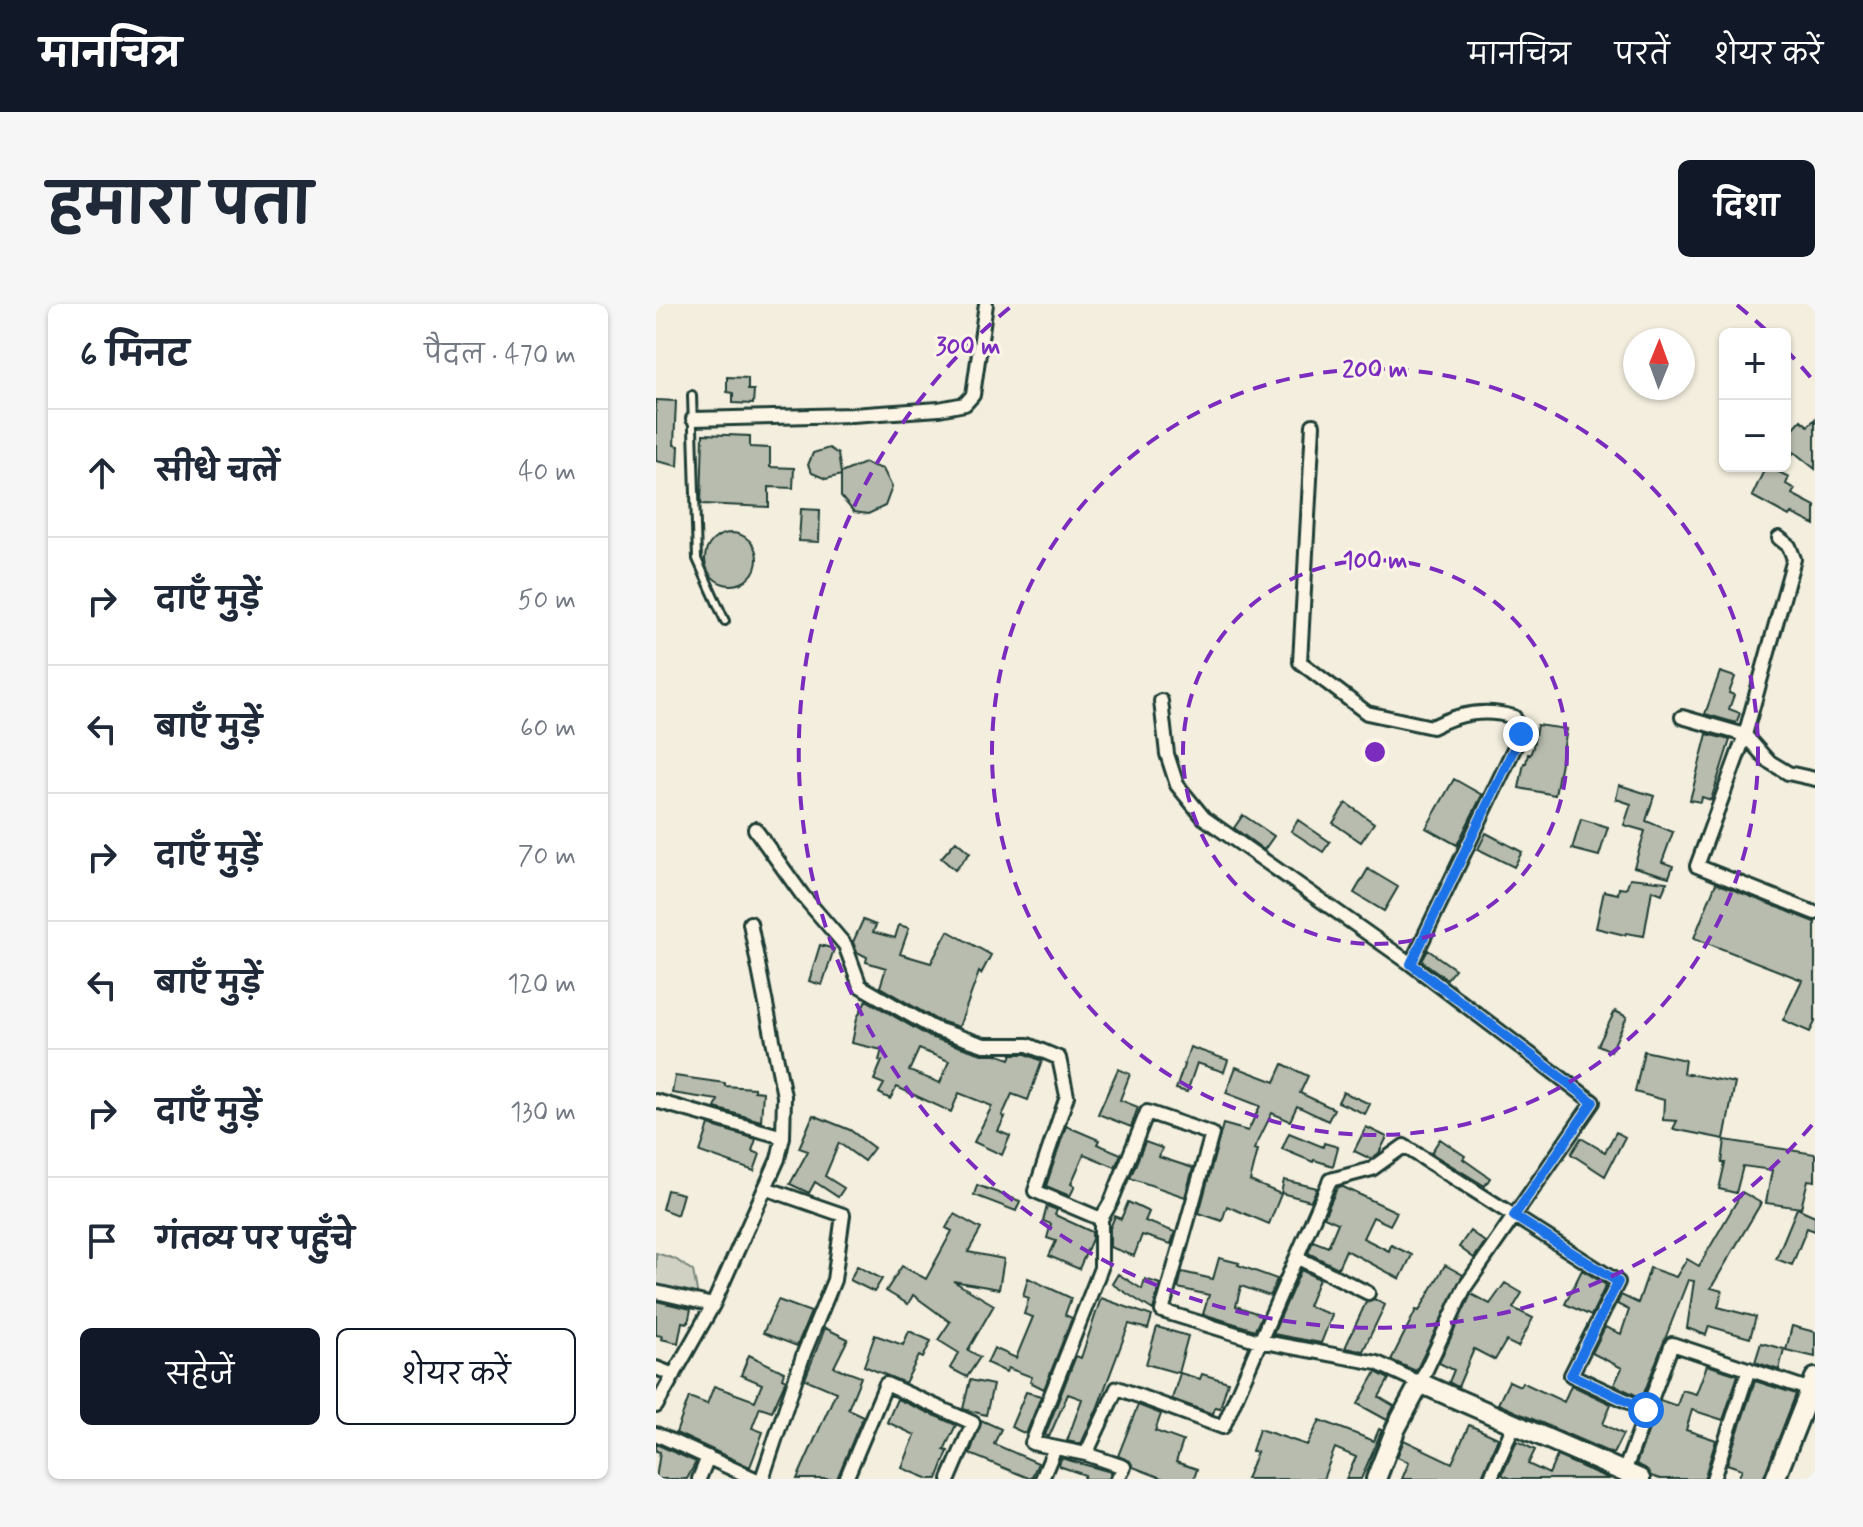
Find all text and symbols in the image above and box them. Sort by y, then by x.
text: मानचित्र [40,31,181,80]
text: मानचित्र [1468,38,1571,75]
text: परतें [1615,38,1670,75]
text: शेयर करें [1714,38,1823,75]
button: दिशा [1678,160,1815,257]
text: हमारा पता [48,171,312,244]
north arrow [1623,328,1695,400]
map controls [1719,328,1791,472]
button: + [1719,328,1791,400]
text: 300 m [936,332,1000,363]
text: 6 मिनट [80,333,189,378]
text: पैदल · 470 m [424,339,576,373]
text: 200 m [1342,355,1408,386]
button: − [1719,400,1791,472]
icon: ahead [80,451,124,495]
text: सीधे चलें [156,453,279,492]
text: 40 m [518,456,576,490]
text: 100 m [1343,546,1407,577]
icon: right [80,579,124,623]
text: दाएँ मुड़ें [156,581,261,620]
text: 50 m [518,584,576,618]
icon: left [80,707,124,751]
text: बाएँ मुड़ें [156,709,262,748]
text: 60 m [520,712,576,746]
route end [1503,716,1539,752]
centre of rings [1361,738,1389,766]
icon: right [80,835,124,879]
text: दाएँ मुड़ें [156,837,261,876]
text: 70 m [518,840,576,874]
icon: left [80,963,124,1007]
text: बाएँ मुड़ें [156,965,262,1004]
text: 120 m [507,968,576,1002]
icon: right [80,1091,124,1135]
text: दाएँ मुड़ें [156,1093,261,1132]
text: 130 m [510,1096,576,1130]
icon: arrive [80,1219,124,1263]
text: गंतव्य पर पहुँचे [156,1221,355,1260]
button: सहेजें [80,1328,320,1425]
button: शेयर करें [336,1328,576,1425]
route start [1628,1392,1664,1428]

